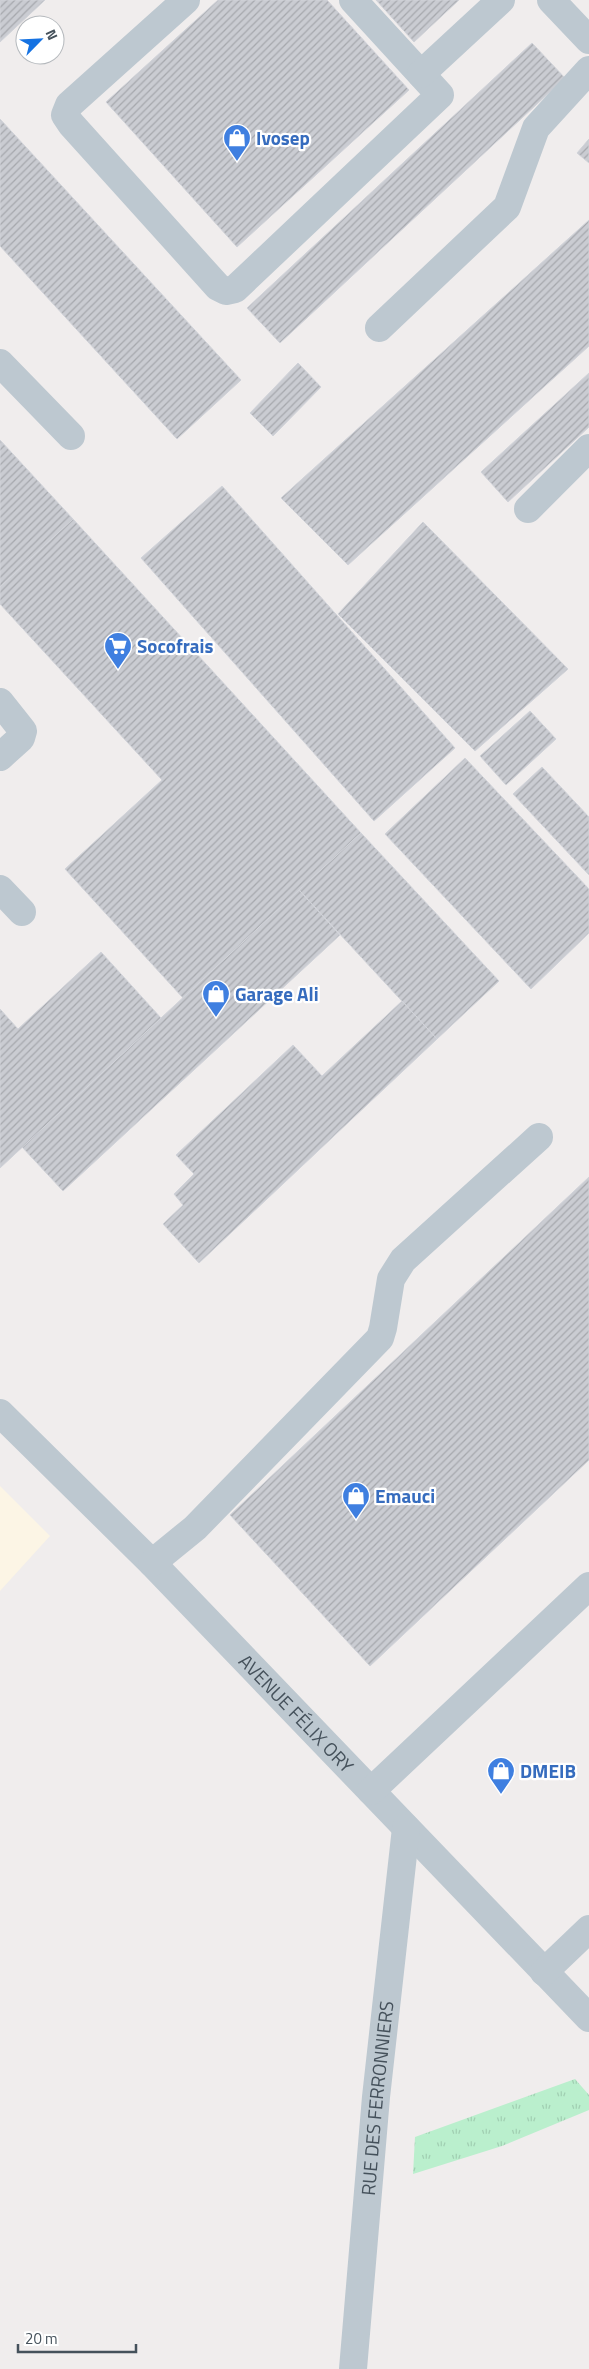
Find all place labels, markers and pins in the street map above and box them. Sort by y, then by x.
shop icon: Ivosep [222,123,252,162]
place label: Ivosep [256,123,310,152]
supermarket icon: Socofrais [103,631,133,670]
place label: Socofrais [137,631,213,660]
shop icon: Garage Ali [201,979,231,1018]
place label: Garage Ali [235,979,319,1008]
shop icon: Emauci [341,1481,371,1520]
place label: Emauci [375,1481,435,1510]
shop icon: DMEIB [486,1756,516,1795]
place label: DMEIB [520,1756,576,1785]

